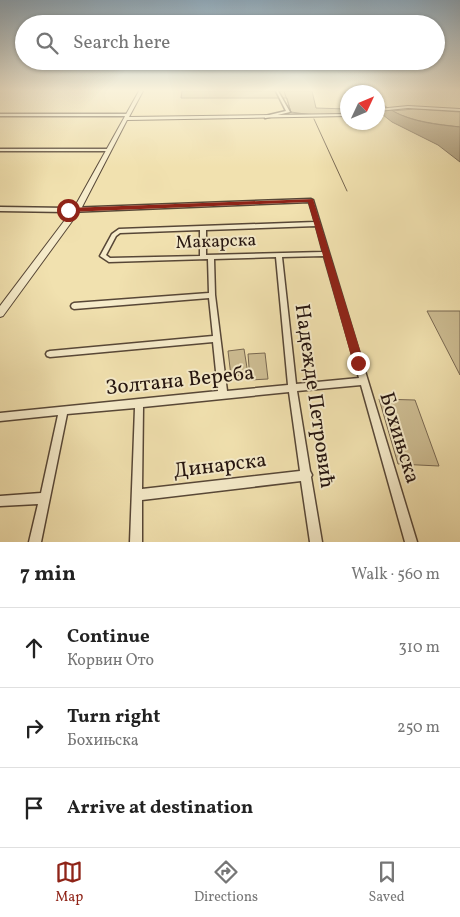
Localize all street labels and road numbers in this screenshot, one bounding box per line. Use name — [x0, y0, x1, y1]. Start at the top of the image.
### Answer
street label: Макарска — [175, 228, 257, 256]
street label: Надежде Петровић — [287, 302, 341, 490]
street label: Золтана Вереба — [104, 359, 256, 403]
street label: Бохињска — [371, 389, 427, 487]
street label: Динарска — [172, 446, 268, 486]

